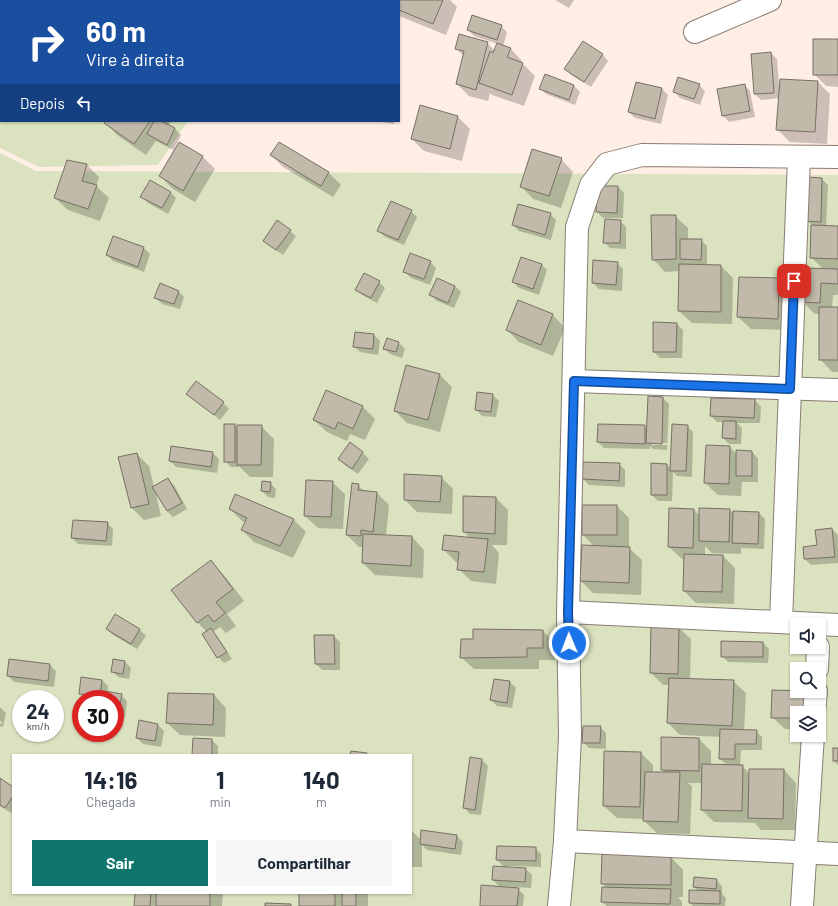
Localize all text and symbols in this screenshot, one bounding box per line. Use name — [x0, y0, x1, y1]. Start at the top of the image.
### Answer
text: 60 m — [86, 14, 146, 48]
icon: right — [20, 16, 72, 68]
text: Vire à direita — [86, 48, 184, 70]
icon: left — [73, 92, 95, 114]
text: Depois — [20, 94, 65, 112]
pin — [777, 264, 811, 298]
icon: arrive — [783, 270, 805, 292]
map controls — [790, 618, 826, 742]
button: sound — [790, 618, 826, 654]
position arrow — [548, 622, 590, 664]
button: search — [790, 662, 826, 698]
speed limit sign: 30 — [72, 690, 124, 742]
text: 24 — [26, 699, 50, 723]
button: layers — [790, 706, 826, 742]
text: km/h — [27, 720, 49, 732]
text: 14:16 — [84, 765, 137, 794]
text: 1 — [216, 765, 224, 794]
text: 140 — [303, 765, 340, 794]
text: Chegada — [86, 794, 135, 810]
text: min — [210, 794, 231, 810]
text: m — [316, 794, 327, 810]
button: Sair — [32, 840, 208, 886]
button: Compartilhar — [216, 840, 392, 886]

